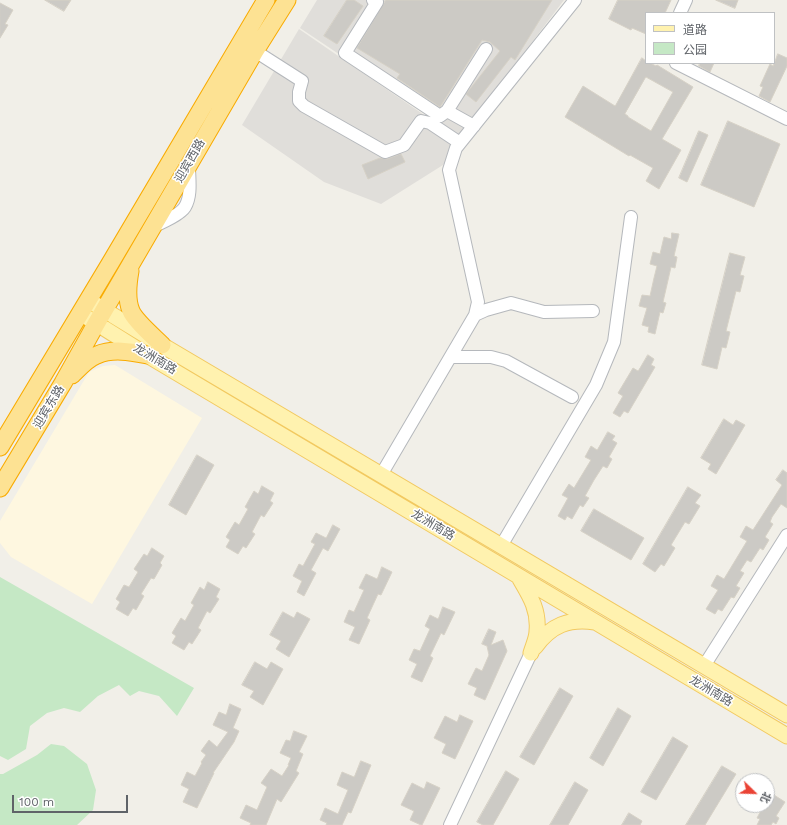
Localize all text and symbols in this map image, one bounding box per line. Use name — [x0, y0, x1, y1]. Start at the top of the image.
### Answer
legend — [645, 12, 775, 64]
text: 道路 — [683, 23, 707, 37]
text: 公园 — [683, 43, 707, 57]
street label: 迎宾西路 — [172, 137, 208, 185]
street label: 龙洲南路 — [131, 340, 179, 378]
street label: 迎宾东路 — [30, 383, 68, 431]
street label: 龙洲南路 — [409, 506, 457, 544]
street label: 龙洲南路 — [687, 672, 735, 710]
north arrow — [735, 773, 775, 813]
scale bar — [14, 787, 130, 813]
text: 北 — [757, 790, 774, 805]
text: 100 m — [19, 795, 54, 809]

